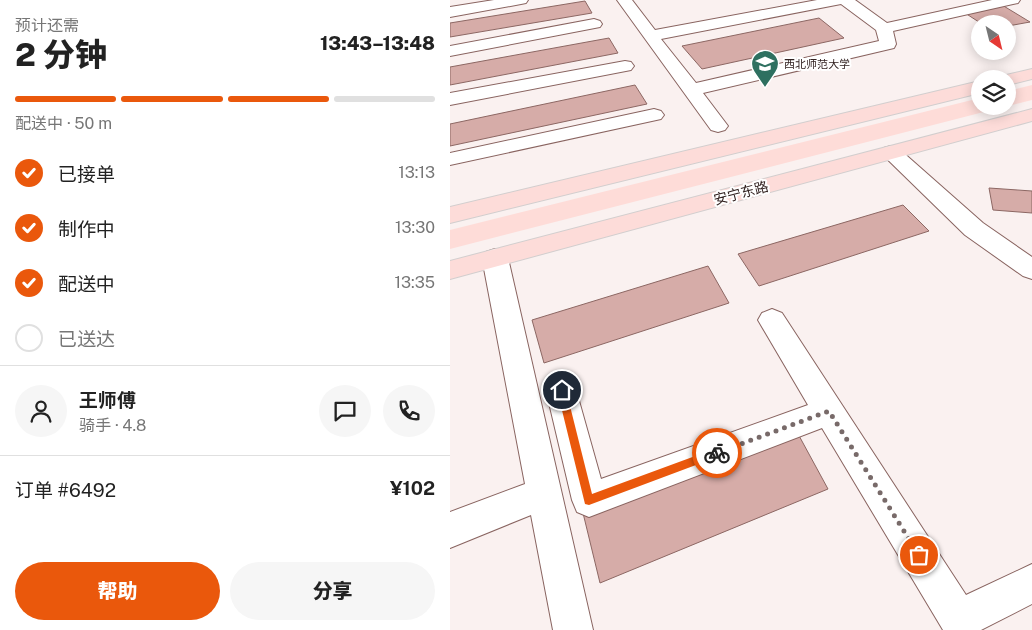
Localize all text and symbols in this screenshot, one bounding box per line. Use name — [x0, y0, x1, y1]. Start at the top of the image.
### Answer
north arrow — [971, 15, 1016, 60]
map controls — [971, 15, 1016, 115]
text: 预计还需 — [15, 16, 79, 35]
text: 13:43–13:48 — [320, 32, 435, 54]
text: 2 分钟 — [15, 36, 107, 73]
school or university icon: 西北师范大学 — [750, 49, 780, 88]
place label: 西北师范大学 — [784, 58, 850, 70]
button: layers — [971, 70, 1016, 115]
text: 配送中 · 50 m — [15, 114, 112, 133]
icon: check — [15, 159, 43, 187]
text: 已接单 — [58, 163, 115, 185]
text: 13:13 — [398, 163, 435, 182]
street label: 安宁东路 — [712, 178, 770, 208]
icon: check — [15, 214, 43, 242]
text: 制作中 — [58, 218, 115, 240]
text: 13:30 — [395, 218, 435, 237]
icon: check — [15, 269, 43, 297]
text: 配送中 — [58, 273, 115, 295]
text: 13:35 — [394, 273, 435, 292]
text: 已送达 — [58, 328, 115, 350]
pin — [541, 369, 583, 411]
icon: home — [548, 376, 576, 404]
button: person — [15, 385, 67, 437]
button: chat — [319, 385, 371, 437]
button: phone — [383, 385, 435, 437]
text: 王师傅 — [79, 389, 136, 411]
text: 骑手 · 4.8 — [79, 416, 146, 435]
courier — [692, 428, 742, 478]
icon: bike — [703, 439, 731, 467]
text: ¥102 — [390, 477, 435, 499]
text: 订单 #6492 — [15, 479, 116, 501]
pin — [898, 534, 940, 576]
icon: bag — [905, 541, 933, 569]
button: 帮助 — [15, 562, 220, 620]
button: 分享 — [230, 562, 435, 620]

